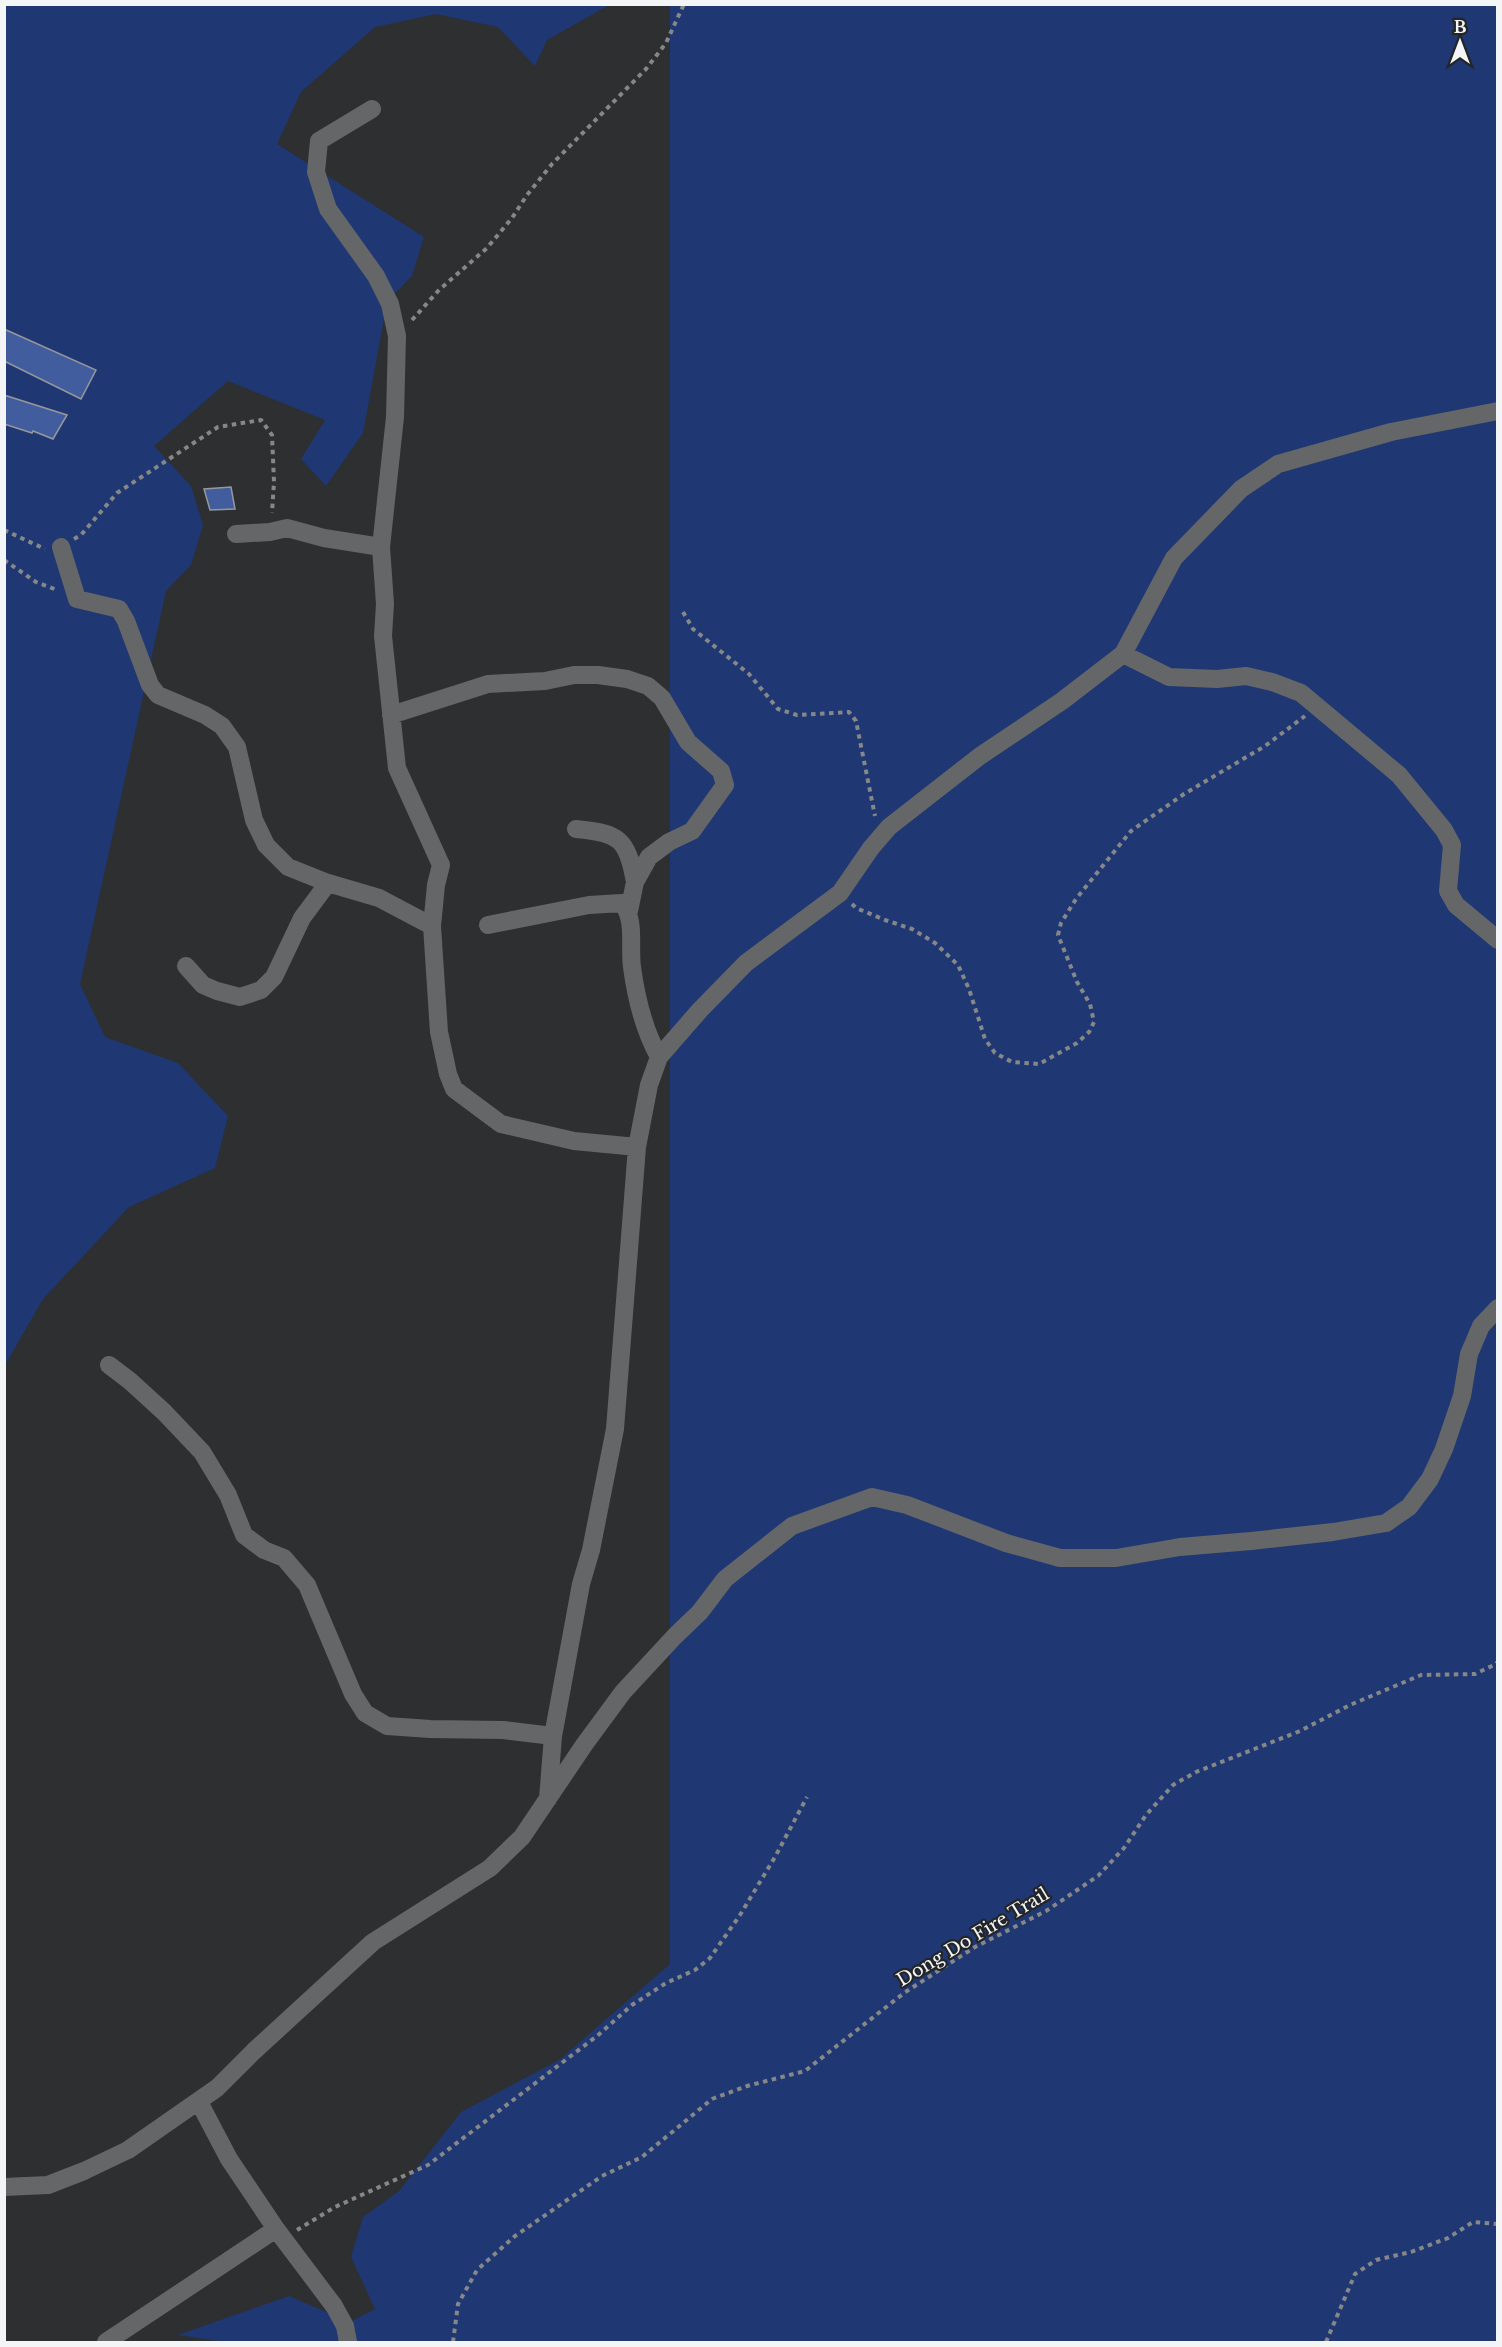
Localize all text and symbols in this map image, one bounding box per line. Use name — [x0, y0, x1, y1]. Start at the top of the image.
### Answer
north arrow — [1430, 12, 1490, 72]
text: B — [1454, 17, 1467, 37]
street label: Dong Do Fire Trail — [893, 1883, 1053, 1991]

